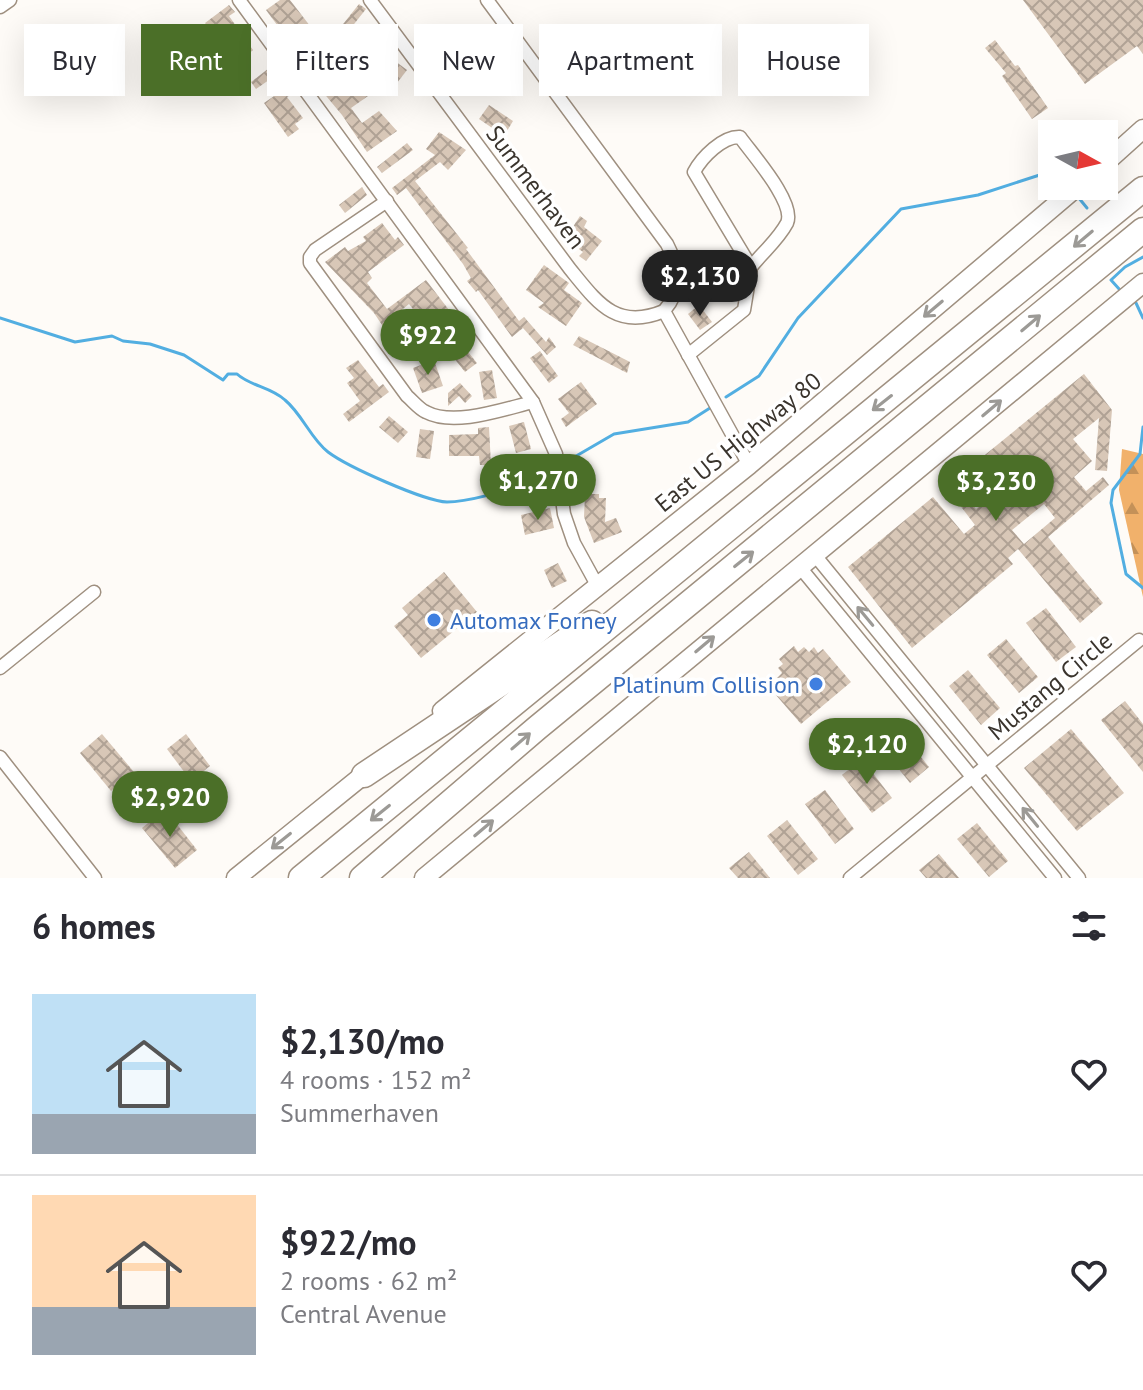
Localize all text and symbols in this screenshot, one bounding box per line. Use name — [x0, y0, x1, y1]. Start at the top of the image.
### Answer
chip: Buy — [24, 24, 125, 96]
chip: Rent — [141, 24, 251, 96]
chip: Filters — [267, 24, 398, 96]
chip: New — [414, 24, 523, 96]
chip: Apartment — [539, 24, 722, 96]
chip: House — [738, 24, 869, 96]
street label: Summerhaven — [479, 119, 593, 255]
north arrow — [1038, 120, 1118, 200]
map controls — [1038, 120, 1118, 200]
one-way arrow — [1073, 230, 1094, 248]
pin: $2,130 — [635, 250, 765, 318]
text: $2,130 — [660, 259, 740, 292]
one-way arrow — [923, 300, 944, 318]
pin: $922 — [381, 309, 475, 377]
one-way arrow — [1020, 314, 1041, 332]
text: $922 — [399, 318, 457, 351]
street label: East US Highway 80 — [648, 365, 828, 519]
one-way arrow — [871, 395, 893, 412]
one-way arrow — [982, 399, 1002, 417]
pin: $1,270 — [473, 454, 603, 522]
pin: $3,230 — [931, 455, 1061, 523]
text: $1,270 — [498, 463, 578, 496]
text: $3,230 — [956, 464, 1036, 497]
one-way arrow — [733, 551, 754, 568]
place label: Automax Forney — [450, 605, 617, 636]
one-way arrow — [856, 607, 874, 627]
marker: Automax Forney — [425, 611, 443, 629]
street label: Mustang Circle — [982, 625, 1118, 747]
one-way arrow — [694, 635, 715, 653]
place label: Platinum Collision — [612, 669, 800, 700]
marker: Platinum Collision — [807, 675, 825, 693]
pin: $2,120 — [802, 718, 932, 786]
text: $2,120 — [827, 727, 907, 760]
one-way arrow — [510, 733, 530, 751]
pin: $2,920 — [105, 771, 235, 839]
text: $2,920 — [130, 780, 210, 813]
one-way arrow — [370, 805, 391, 822]
one-way arrow — [1021, 807, 1039, 828]
one-way arrow — [473, 819, 494, 837]
one-way arrow — [271, 833, 292, 850]
text: 6 homes — [32, 904, 156, 948]
icon: filters — [1067, 904, 1111, 948]
text: $2,130/mo — [280, 1019, 444, 1063]
icon: home — [96, 1026, 192, 1122]
icon: heart — [1067, 1052, 1111, 1096]
text: 4 rooms · 152 m² — [280, 1063, 472, 1096]
text: Summerhaven — [280, 1096, 439, 1129]
text: $922/mo — [280, 1220, 417, 1264]
icon: home — [96, 1227, 192, 1323]
icon: heart — [1067, 1253, 1111, 1297]
text: 2 rooms · 62 m² — [280, 1264, 457, 1297]
text: Central Avenue — [280, 1297, 447, 1330]

